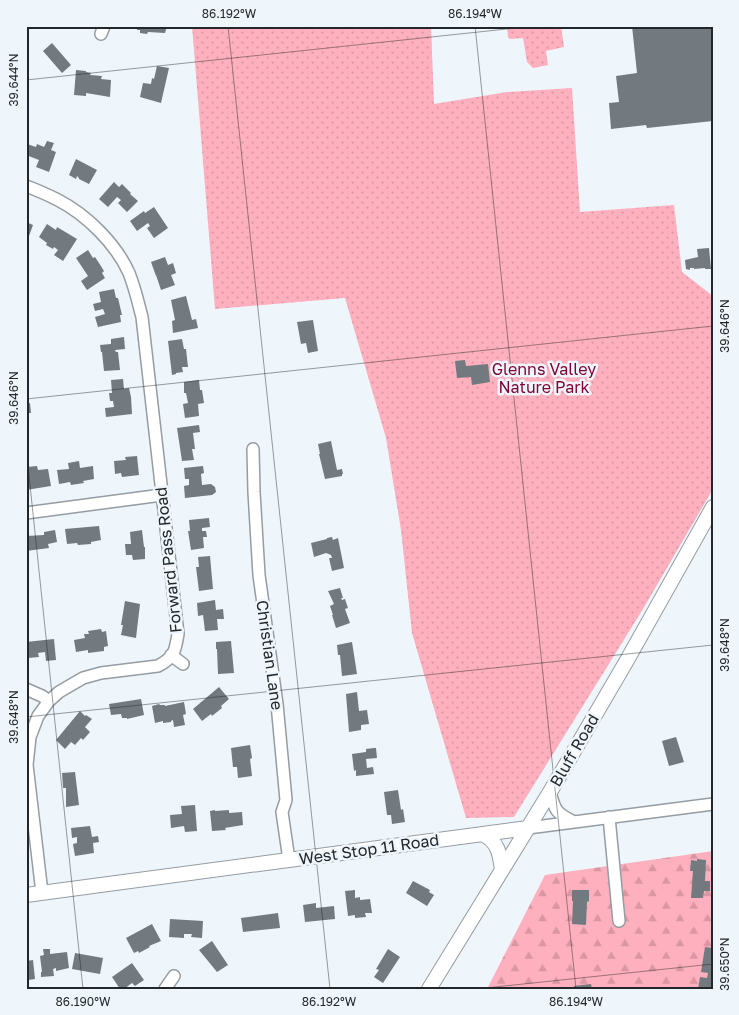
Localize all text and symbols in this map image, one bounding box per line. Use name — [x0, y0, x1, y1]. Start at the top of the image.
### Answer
text: 86.192°W — [202, 6, 257, 21]
text: 86.194°W — [448, 6, 503, 21]
text: 39.644°N — [6, 54, 21, 106]
text: 39.646°N — [717, 299, 732, 353]
park label: Glenns Valley Nature Park — [492, 359, 596, 397]
text: 39.646°N — [6, 371, 21, 425]
street label: Forward Pass Road — [150, 486, 186, 634]
street label: Christian Lane — [252, 599, 288, 711]
text: 39.648°N — [717, 618, 732, 672]
text: 39.648°N — [6, 690, 21, 744]
street label: Bluff Road — [545, 710, 603, 790]
street label: West Stop 11 Road — [298, 829, 440, 869]
text: 39.650°N — [717, 937, 732, 991]
text: 86.190°W — [56, 994, 111, 1009]
text: 86.192°W — [302, 994, 357, 1009]
text: 86.194°W — [549, 994, 604, 1009]

